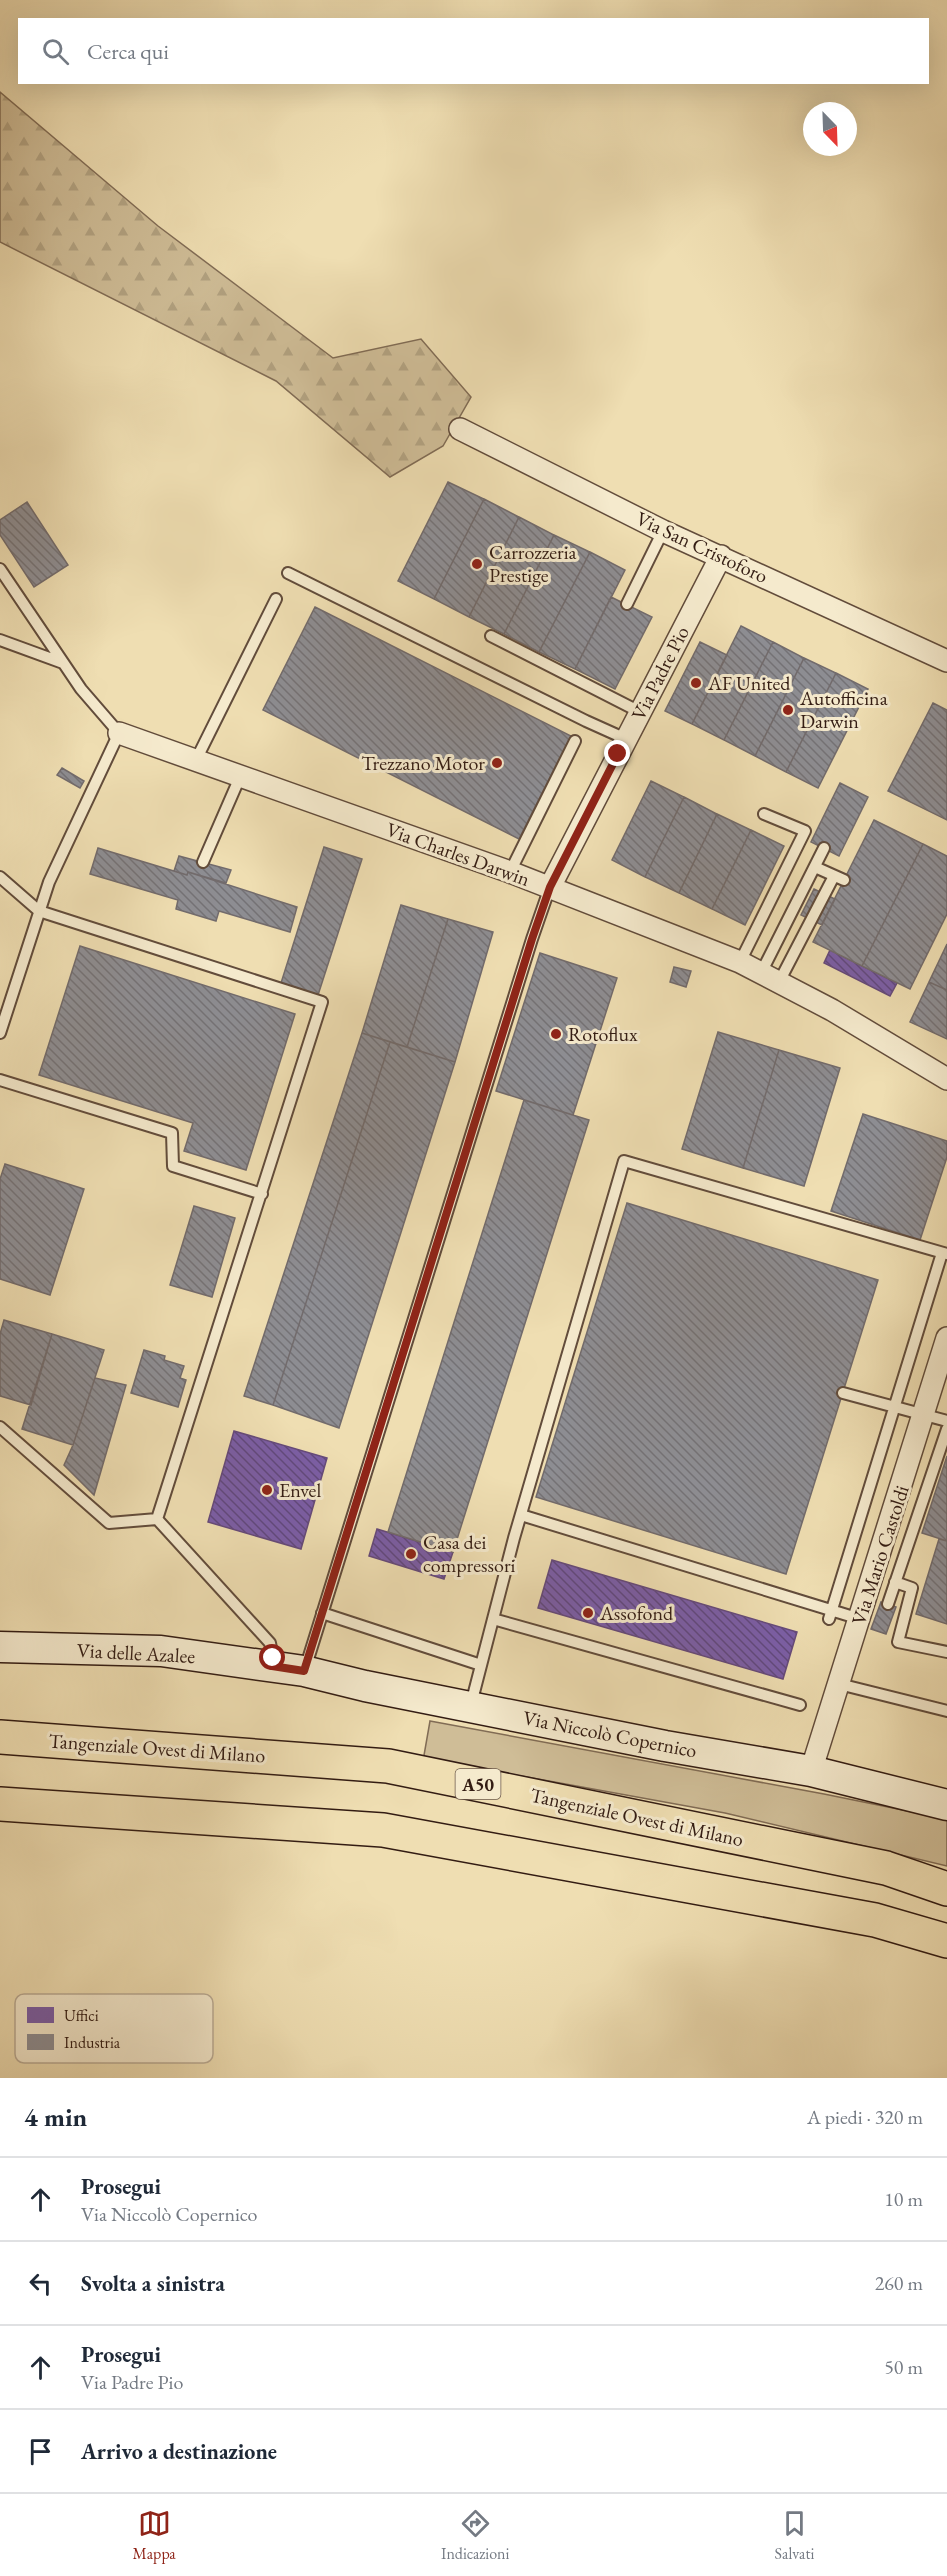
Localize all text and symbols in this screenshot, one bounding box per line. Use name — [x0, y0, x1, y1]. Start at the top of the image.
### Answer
search box — [18, 18, 929, 84]
icon: search — [39, 35, 72, 68]
text: Cerca qui — [87, 37, 169, 66]
north arrow — [803, 102, 857, 156]
street label: Via San Cristoforo — [632, 505, 772, 589]
place label: Carrozzeria Prestige — [489, 539, 577, 588]
marker: Carrozzeria Prestige — [470, 557, 484, 571]
street label: Via Padre Pio — [625, 621, 695, 725]
place label: AF United — [707, 670, 791, 696]
marker: AF United — [689, 676, 703, 690]
place label: Autofficina Darwin — [799, 685, 888, 734]
marker: Autofficina Darwin — [781, 703, 795, 717]
route end — [604, 740, 630, 766]
place label: Trezzano Motor — [361, 750, 485, 776]
marker: Trezzano Motor — [490, 756, 504, 770]
street label: Via Charles Darwin — [383, 816, 534, 892]
place label: Rotoflux — [568, 1021, 638, 1047]
marker: Rotoflux — [549, 1027, 563, 1041]
place label: Envel — [279, 1477, 321, 1503]
street label: Via Mario Castoldi — [845, 1482, 915, 1628]
marker: Envel — [260, 1483, 274, 1497]
place label: Casa dei compressori — [423, 1529, 516, 1578]
marker: Casa dei compressori — [404, 1547, 418, 1561]
place label: Assofond — [599, 1600, 674, 1626]
marker: Assofond — [581, 1606, 595, 1620]
street label: Via delle Azalee — [76, 1637, 196, 1669]
route start — [259, 1644, 285, 1670]
street label: Via Niccolò Copernico — [521, 1704, 699, 1764]
street label: Tangenziale Ovest di Milano — [48, 1727, 266, 1769]
road number: A50 — [456, 1769, 500, 1799]
street label: Tangenziale Ovest di Milano — [528, 1782, 746, 1852]
legend — [15, 1994, 213, 2063]
text: Uffici — [64, 2005, 99, 2026]
text: Industria — [64, 2032, 121, 2053]
text: 4 min — [24, 2100, 87, 2134]
text: A piedi · 320 m — [807, 2104, 923, 2130]
text: Prosegui — [81, 2172, 161, 2201]
icon: ahead — [24, 2183, 57, 2216]
text: 10 m — [884, 2186, 923, 2212]
text: Via Niccolò Copernico — [81, 2201, 258, 2227]
icon: left — [24, 2267, 57, 2300]
text: Svolta a sinistra — [81, 2269, 225, 2298]
text: 260 m — [875, 2270, 923, 2296]
text: Prosegui — [81, 2340, 161, 2369]
icon: ahead — [24, 2351, 57, 2384]
text: 50 m — [884, 2354, 923, 2380]
text: Via Padre Pio — [81, 2369, 183, 2395]
icon: arrive — [24, 2435, 57, 2468]
text: Arrivo a destinazione — [81, 2437, 277, 2466]
tab: Mappa — [133, 2507, 176, 2564]
tab: Indicazioni — [441, 2507, 509, 2564]
tab: Salvati — [775, 2507, 814, 2564]

